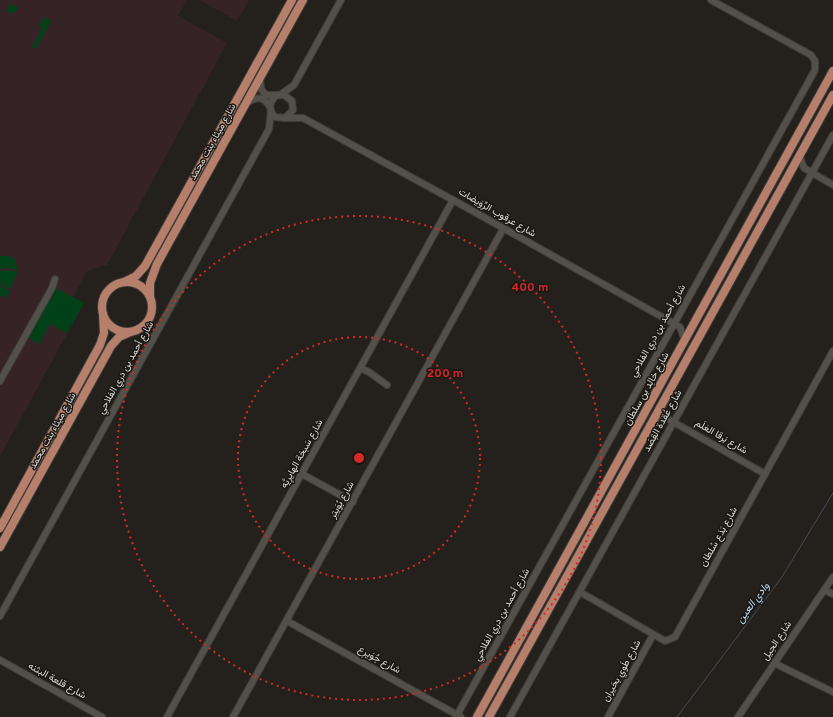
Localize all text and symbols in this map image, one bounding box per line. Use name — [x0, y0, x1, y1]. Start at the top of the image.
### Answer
street label: شارع ميثاء بنت محمد — [187, 101, 239, 183]
street label: شارع عرقوب الرِّوَيضات — [456, 186, 538, 241]
text: 400 m — [511, 280, 549, 296]
street label: شارع أحمد بن دري الفلاحي — [627, 282, 690, 380]
street label: شارع أحمد بن دري الفلاحي — [95, 319, 158, 417]
street label: شارع خالِد بن سلطان — [621, 350, 673, 428]
text: 200 m — [427, 366, 463, 382]
street label: شارع عُقدة القِصَد — [641, 388, 685, 454]
street label: شارع ميثاء بنت محمد — [27, 390, 79, 472]
street label: شارع سَبخة الهايرِيَّه — [278, 417, 327, 491]
street label: شارع بَرقا العَلَم — [692, 417, 750, 457]
centre of rings — [352, 451, 366, 465]
street label: شارع بُوَيتِر — [326, 479, 358, 522]
street label: شارع بَدَع سُلطان — [697, 505, 741, 569]
street label: شارع أحمد بن دري الفلاحي — [471, 566, 534, 664]
water label: وادي العين — [733, 580, 774, 627]
street label: شارع الحِيل — [759, 619, 795, 663]
street label: شارع طَوي بحَيران — [600, 638, 645, 705]
street label: شارع جُوَيرِع — [355, 643, 403, 678]
street label: شارع قلعة البثنه — [26, 660, 88, 702]

